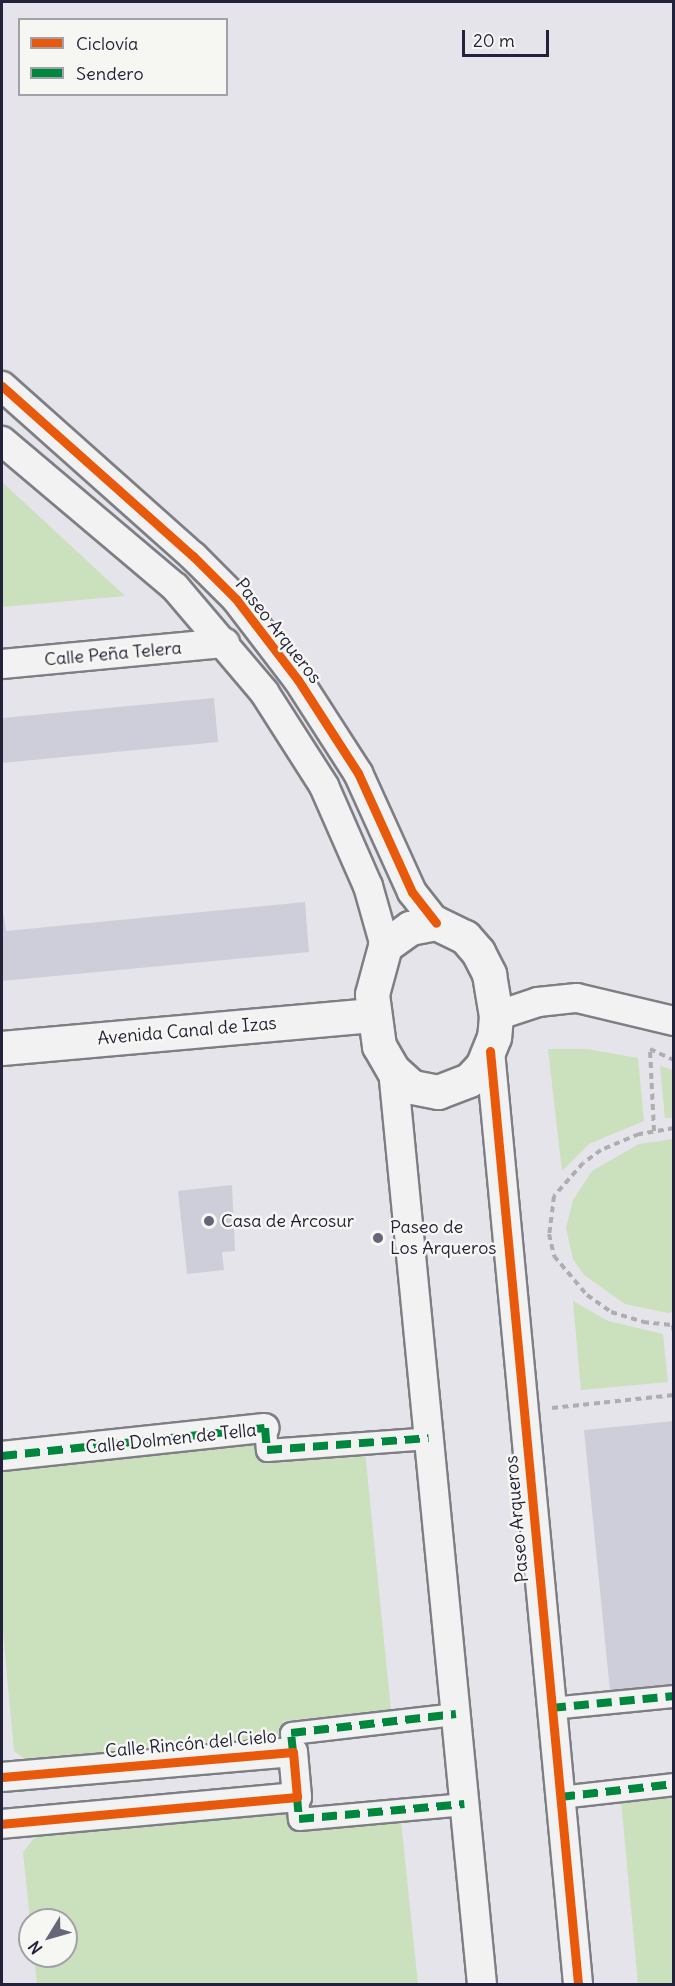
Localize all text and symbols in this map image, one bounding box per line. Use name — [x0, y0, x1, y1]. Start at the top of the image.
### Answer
legend — [18, 18, 228, 96]
scale bar — [465, 18, 552, 56]
text: 20 m — [473, 29, 515, 52]
text: Ciclovía — [76, 32, 138, 55]
text: Sendero — [76, 62, 144, 85]
street label: Paseo Arqueros — [230, 574, 326, 688]
street label: Calle Peña Telera — [43, 637, 183, 671]
street label: Avenida Canal de Izas — [97, 1012, 277, 1050]
place label: Casa de Arcosur — [221, 1210, 354, 1232]
marker: Casa de Arcosur — [202, 1214, 216, 1228]
place label: Paseo de Los Arqueros — [390, 1217, 496, 1260]
marker: Paseo de Los Arqueros — [371, 1231, 385, 1245]
street label: Calle Dolmen de Tella — [84, 1419, 258, 1459]
street label: Paseo Arqueros — [501, 1455, 533, 1583]
street label: Calle Rincón del Cielo — [104, 1726, 278, 1762]
north arrow — [18, 1908, 78, 1968]
text: N — [24, 1937, 47, 1958]

